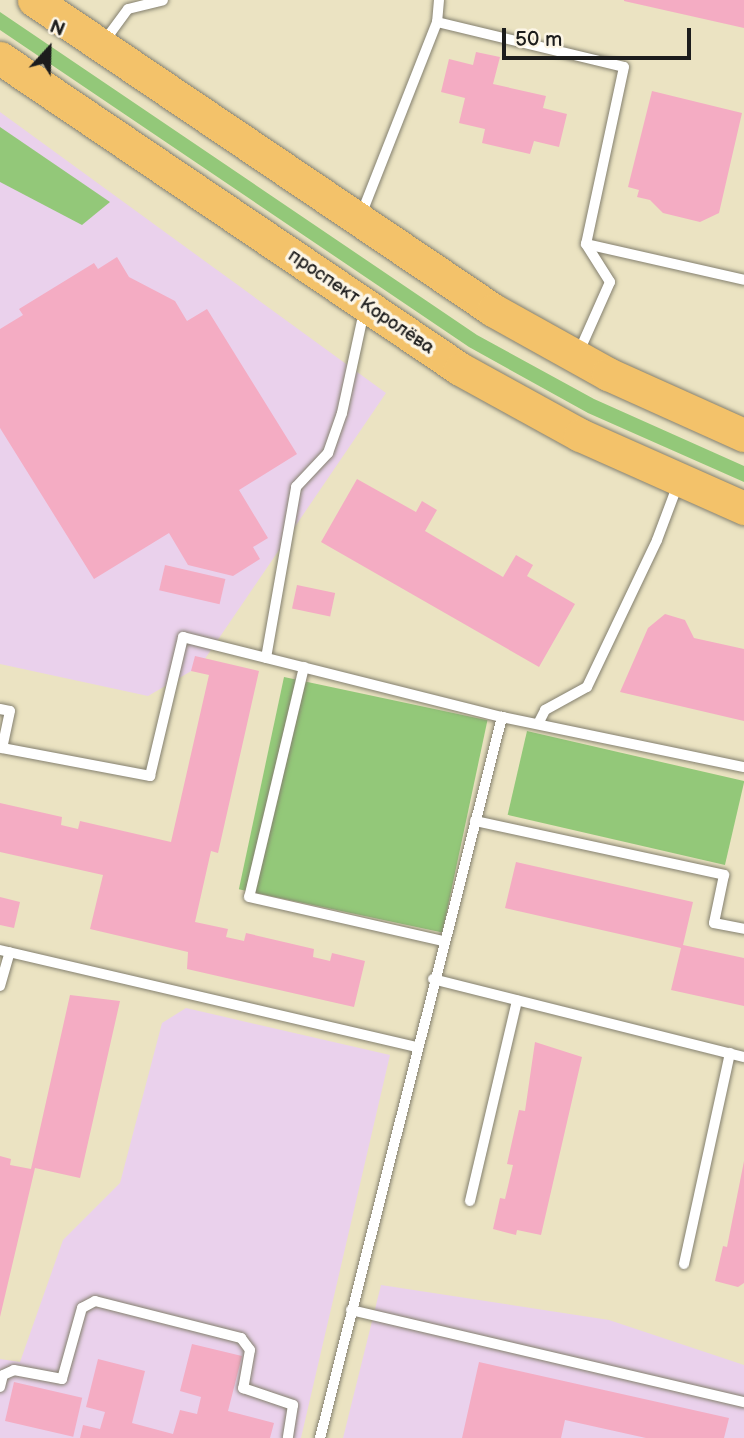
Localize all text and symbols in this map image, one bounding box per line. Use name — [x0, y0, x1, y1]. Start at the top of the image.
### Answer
north arrow — [14, 14, 84, 84]
scale bar — [506, 14, 695, 58]
text: N — [46, 16, 68, 42]
text: 50 m — [515, 27, 562, 52]
street label: проспект Королёва — [283, 245, 439, 359]

